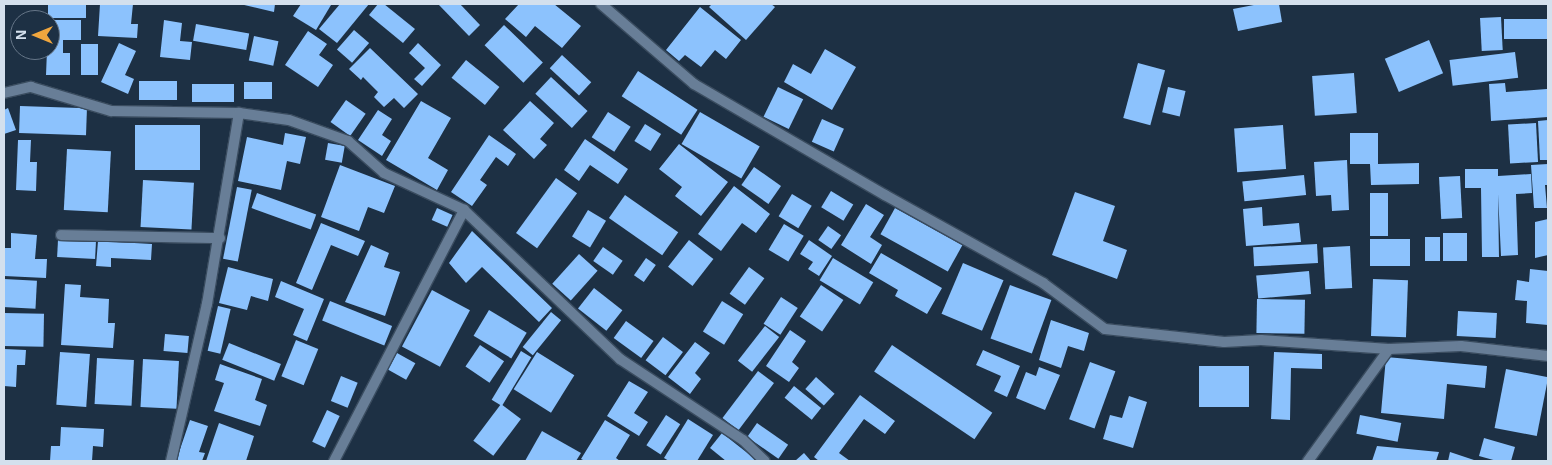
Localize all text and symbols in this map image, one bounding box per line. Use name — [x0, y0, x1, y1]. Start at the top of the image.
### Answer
north arrow — [10, 10, 60, 60]
text: N — [13, 30, 29, 40]

